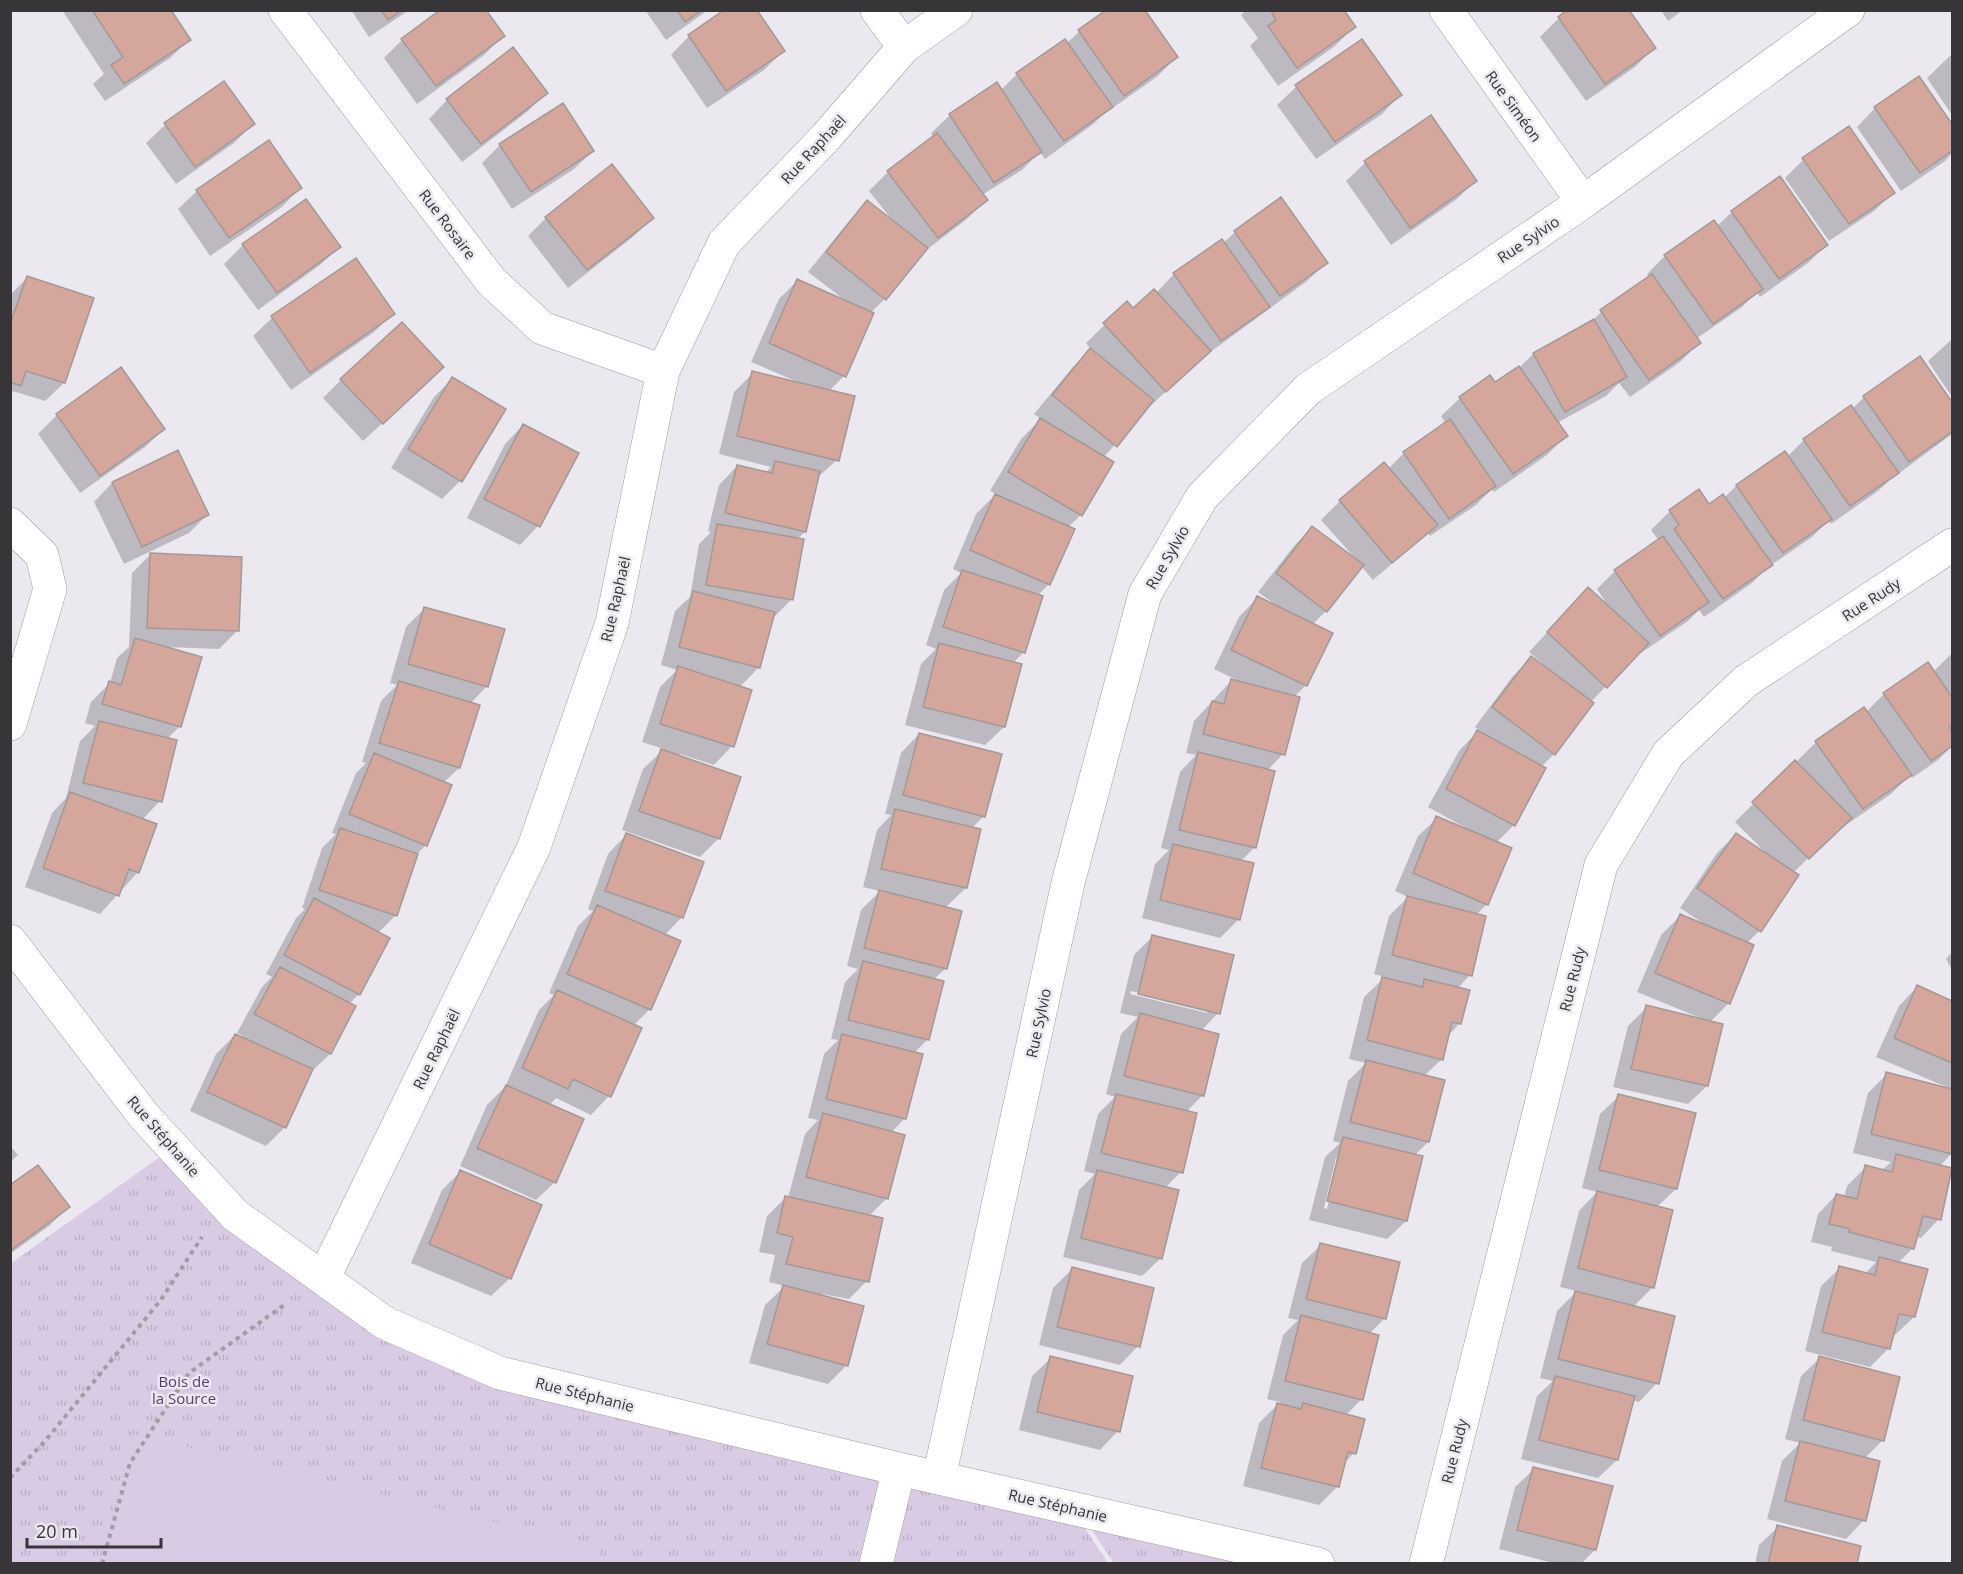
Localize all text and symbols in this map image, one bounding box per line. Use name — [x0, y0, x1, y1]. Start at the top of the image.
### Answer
street label: Rue Siméon — [1481, 66, 1547, 146]
street label: Rue Raphaël — [776, 110, 850, 188]
street label: Rue Rosaire — [415, 185, 481, 263]
street label: Rue Sylvio — [1493, 211, 1563, 267]
street label: Rue Sylvio — [1141, 521, 1193, 593]
street label: Rue Raphaël — [595, 554, 635, 644]
street label: Rue Rudy — [1838, 572, 1904, 625]
street label: Rue Rudy — [1554, 944, 1590, 1013]
street label: Rue Sylvio — [1021, 986, 1055, 1060]
street label: Rue Raphaël — [408, 1005, 464, 1093]
street label: Rue Stéphanie — [123, 1091, 205, 1181]
park label: Bois de la Source — [152, 1371, 216, 1408]
street label: Rue Stéphanie — [534, 1372, 636, 1416]
street label: Rue Rudy — [1436, 1416, 1472, 1485]
street label: Rue Stéphanie — [1007, 1484, 1109, 1526]
scale bar — [27, 1511, 160, 1549]
text: 20 m — [36, 1519, 78, 1543]

